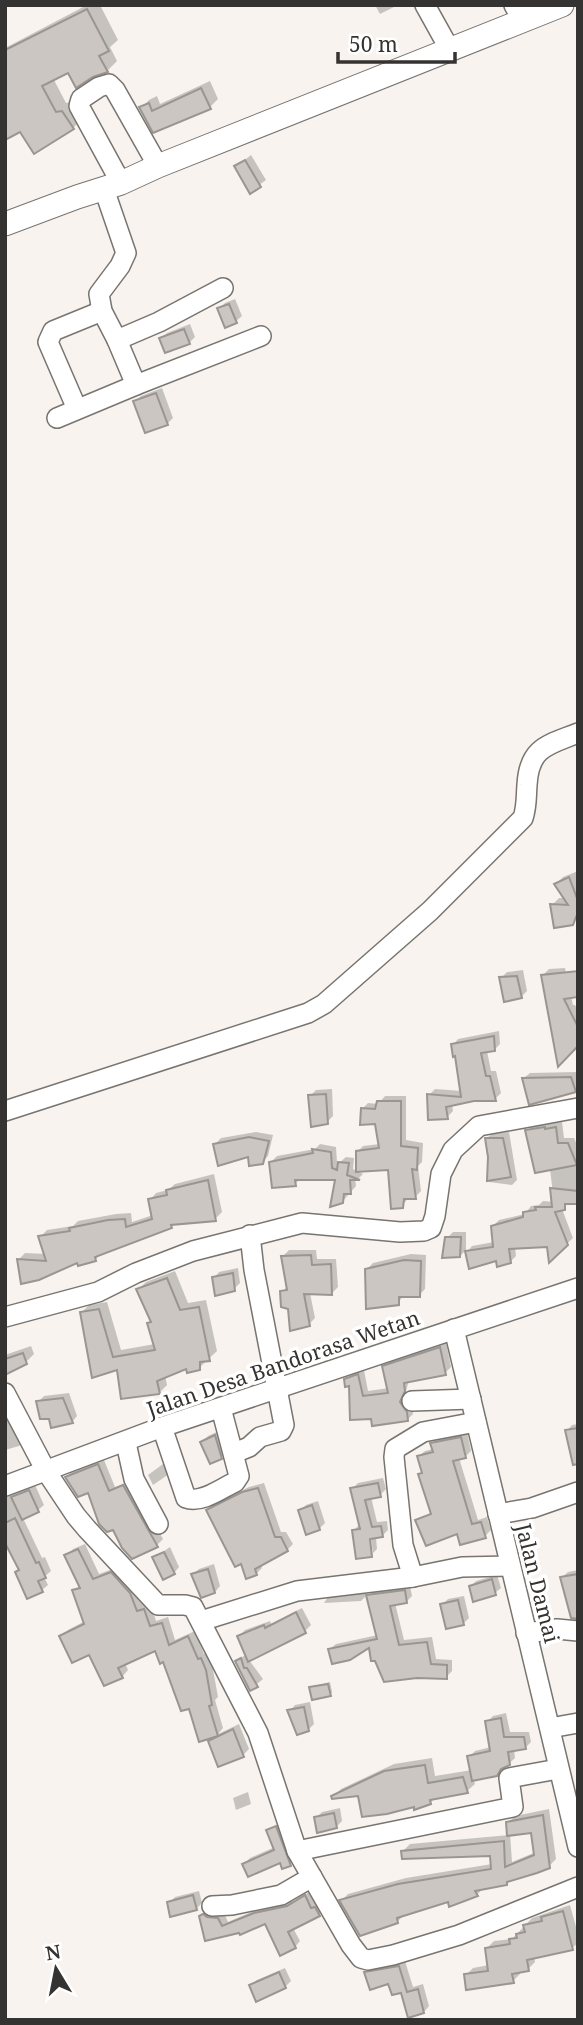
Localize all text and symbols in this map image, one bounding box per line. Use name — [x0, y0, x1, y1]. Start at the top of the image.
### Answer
scale bar — [338, 21, 455, 65]
text: 50 m — [349, 30, 398, 58]
street label: Jalan Desa Bandorasa Wetan — [142, 1303, 423, 1423]
street label: Jalan Damai — [509, 1519, 566, 1646]
north arrow — [21, 1934, 91, 2004]
text: N — [43, 1938, 63, 1966]

